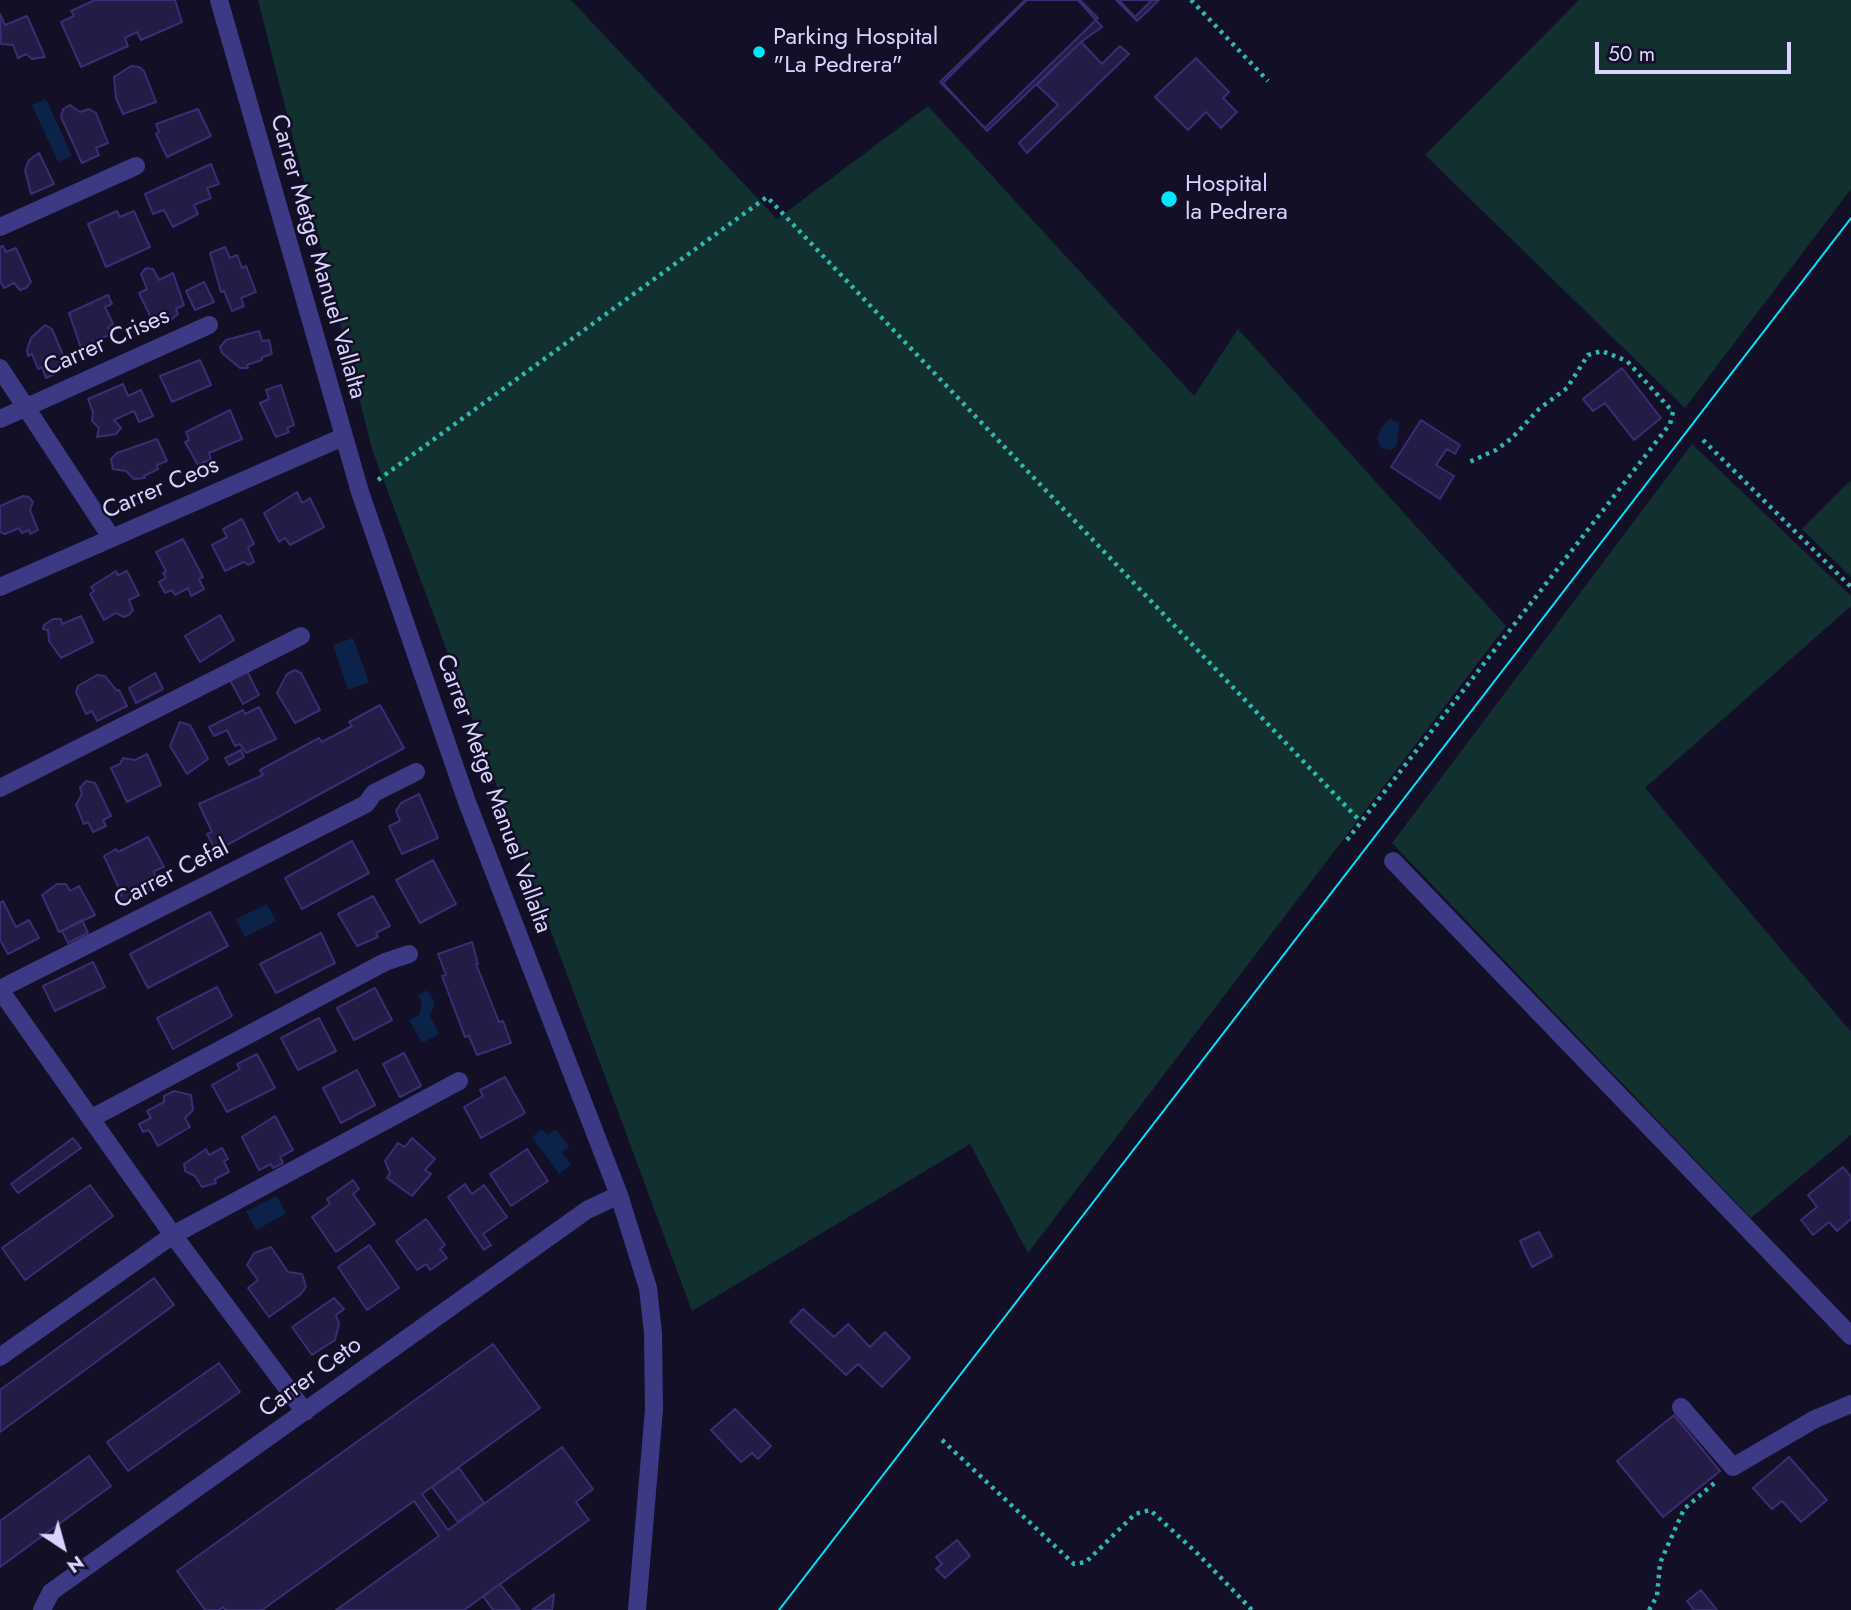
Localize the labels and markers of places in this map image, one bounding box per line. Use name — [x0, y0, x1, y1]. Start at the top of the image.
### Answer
place label: Parking Hospital "La Pedrera" — [773, 24, 938, 80]
marker: Parking Hospital "La Pedrera" — [751, 44, 767, 60]
place label: Hospital la Pedrera — [1185, 171, 1288, 227]
marker: Hospital la Pedrera — [1159, 189, 1179, 209]

